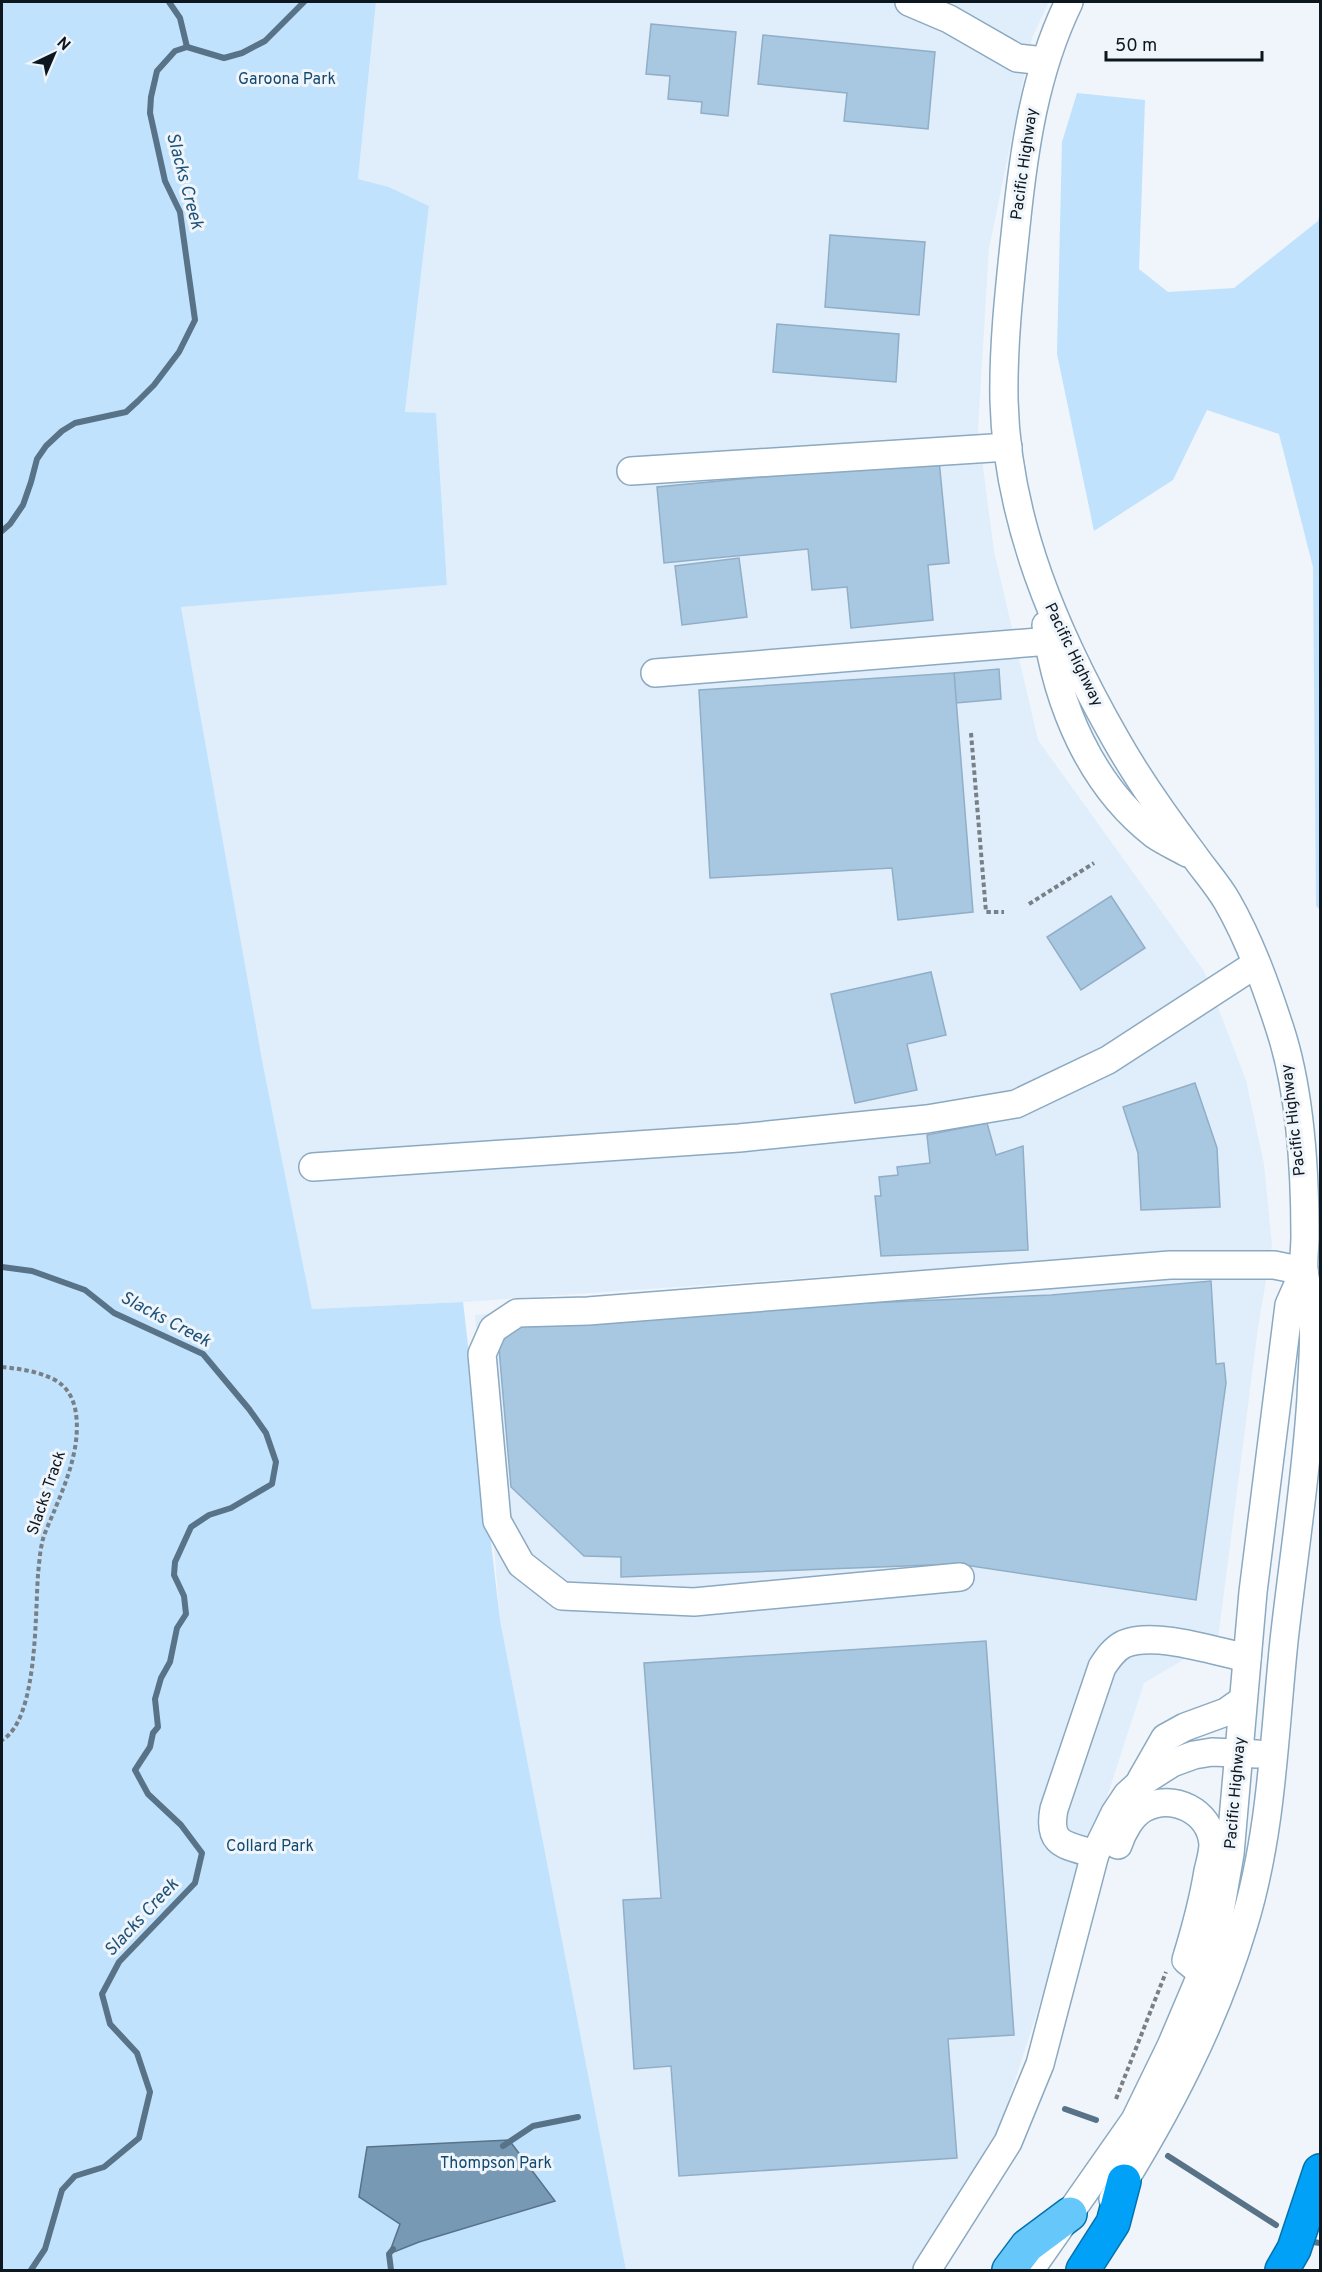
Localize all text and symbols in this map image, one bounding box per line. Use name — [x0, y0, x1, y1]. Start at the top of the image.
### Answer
north arrow — [24, 24, 84, 84]
scale bar — [1106, 24, 1262, 62]
text: N — [52, 33, 74, 56]
text: 50 m — [1115, 35, 1157, 58]
park label: Garoona Park — [238, 70, 336, 90]
street label: Pacific Highway — [1007, 107, 1043, 221]
water label: Slacks Creek — [160, 130, 208, 233]
street label: Pacific Highway — [1039, 600, 1107, 710]
street label: Pacific Highway — [1277, 1063, 1311, 1177]
water label: Slacks Creek — [116, 1287, 215, 1354]
street label: Slacks Track — [23, 1448, 71, 1538]
street label: Pacific Highway — [1221, 1736, 1251, 1850]
park label: Collard Park — [226, 1837, 314, 1857]
water label: Slacks Creek — [100, 1873, 185, 1962]
park label: Thompson Park — [440, 2154, 552, 2174]

